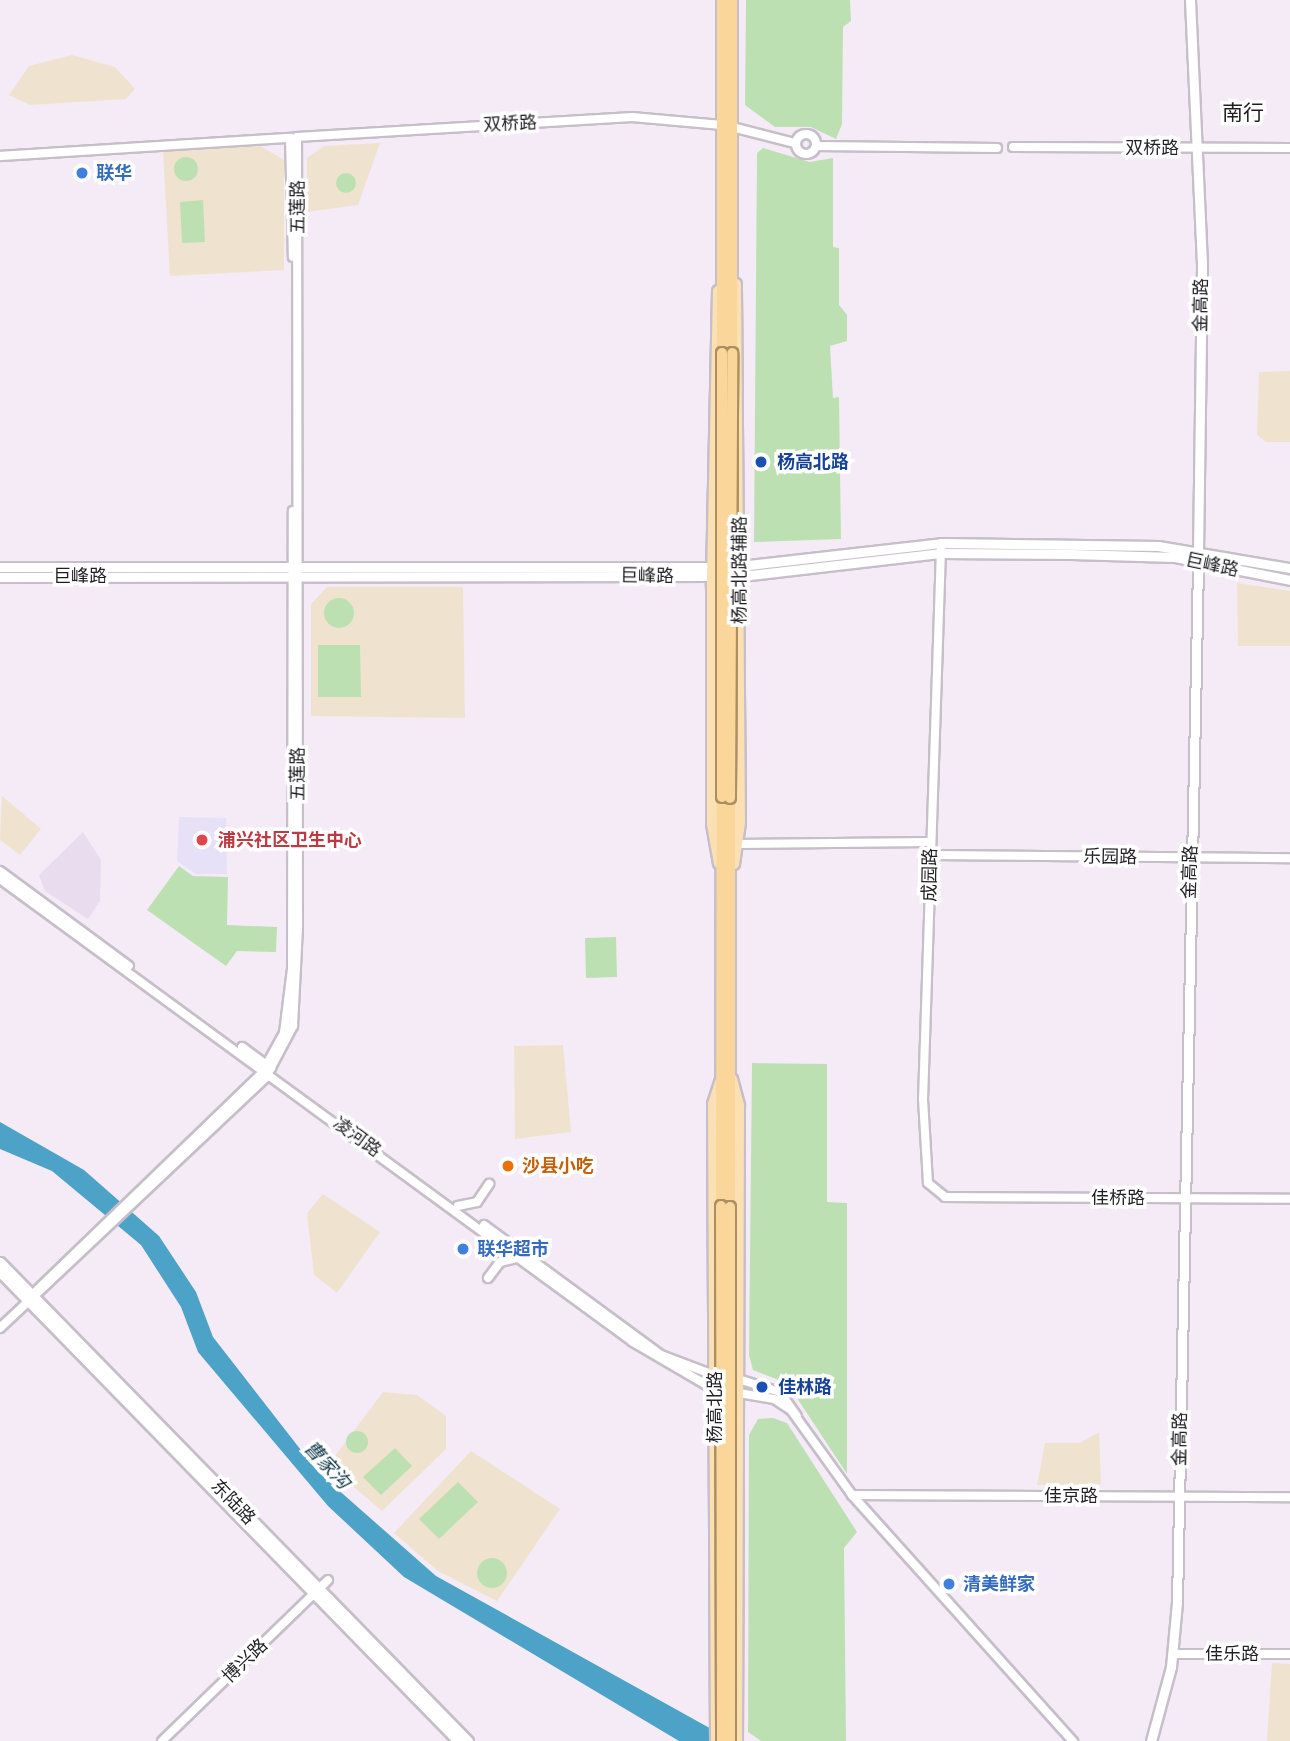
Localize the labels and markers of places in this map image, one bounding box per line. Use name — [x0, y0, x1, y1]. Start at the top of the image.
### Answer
place label: 联华 — [96, 162, 132, 184]
marker: 联华 — [74, 165, 90, 181]
place label: 杨高北路 — [777, 451, 849, 473]
marker: 杨高北路 — [751, 452, 771, 472]
place label: 浦兴社区卫生中心 — [218, 829, 362, 851]
marker: 浦兴社区卫生中心 — [192, 830, 212, 850]
place label: 沙县小吃 — [522, 1155, 594, 1177]
marker: 沙县小吃 — [500, 1158, 516, 1174]
place label: 联华超市 — [477, 1238, 549, 1260]
marker: 联华超市 — [455, 1241, 471, 1257]
place label: 佳林路 — [778, 1376, 832, 1398]
marker: 佳林路 — [752, 1377, 772, 1397]
place label: 清美鲜家 — [963, 1573, 1035, 1595]
marker: 清美鲜家 — [941, 1576, 957, 1592]

